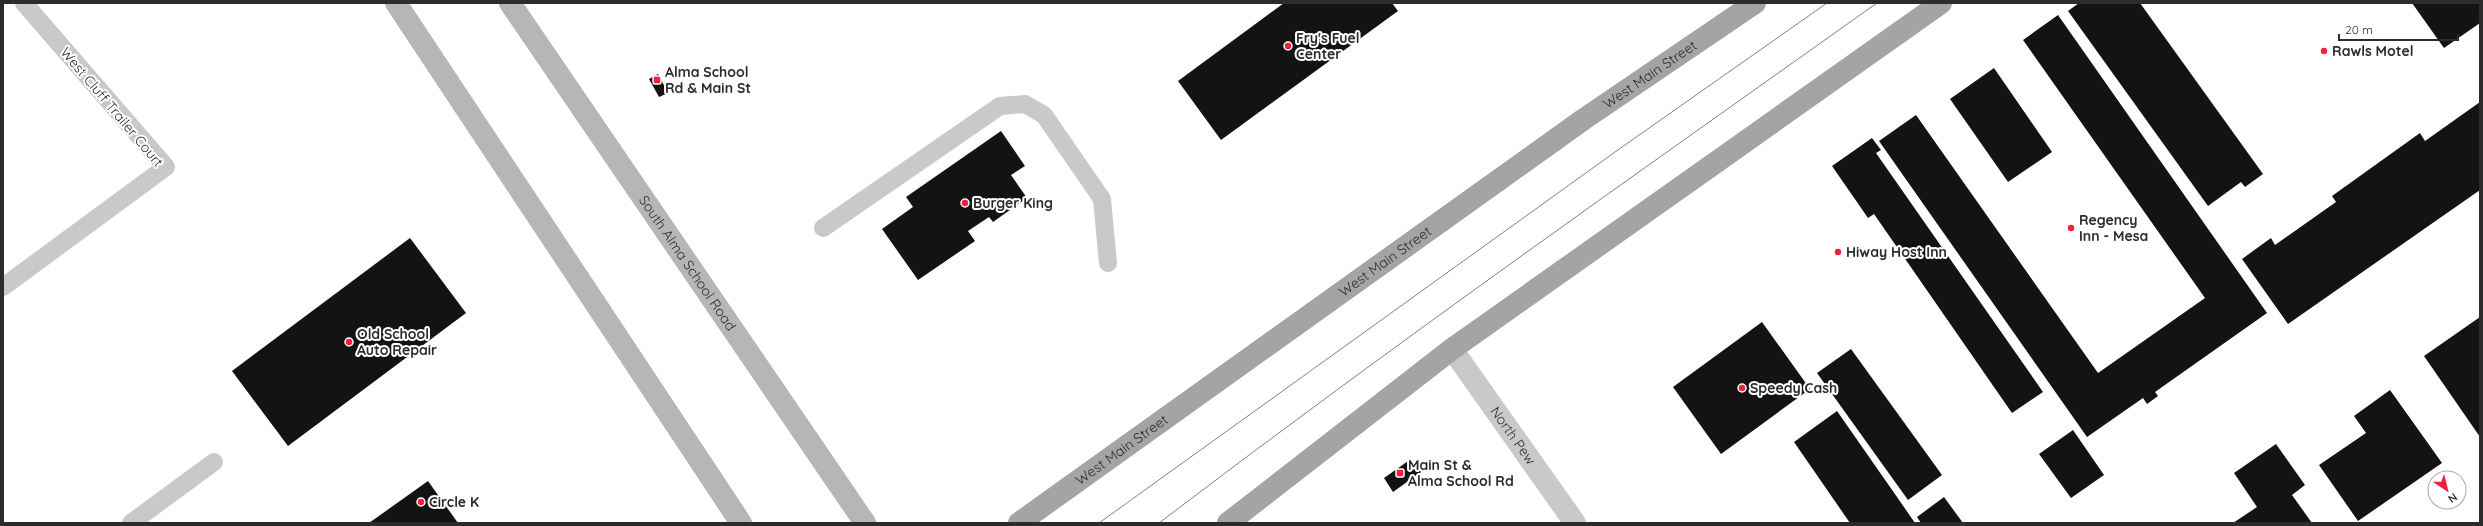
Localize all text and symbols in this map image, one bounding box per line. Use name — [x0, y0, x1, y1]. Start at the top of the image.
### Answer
scale bar — [2339, 16, 2458, 42]
text: 20 m — [2345, 22, 2373, 37]
place label: Fry's Fuel Center — [1296, 29, 1360, 63]
street label: West Main Street — [1599, 36, 1700, 113]
marker: Fry's Fuel Center — [1283, 41, 1293, 51]
place label: Rawls Motel — [2332, 42, 2413, 60]
street label: West Cluff Trailer Court — [57, 43, 167, 171]
marker: Rawls Motel — [2319, 46, 2329, 56]
place label: Alma School Rd & Main St — [665, 63, 751, 97]
marker: Alma School Rd & Main St — [652, 75, 662, 85]
street label: South Alma School Road — [635, 192, 740, 334]
place label: Burger King — [973, 194, 1053, 212]
marker: Burger King — [960, 198, 970, 208]
place label: Regency Inn - Mesa — [2079, 211, 2148, 245]
street label: West Main Street — [1335, 222, 1435, 300]
marker: Regency Inn - Mesa — [2066, 223, 2076, 233]
place label: Hiway Host Inn — [1846, 243, 1947, 261]
marker: Hiway Host Inn — [1833, 247, 1843, 257]
place label: Old School Auto Repair — [357, 325, 437, 359]
marker: Old School Auto Repair — [344, 337, 354, 347]
place label: Speedy Cash — [1750, 379, 1837, 397]
marker: Speedy Cash — [1737, 383, 1747, 393]
street label: North Pew — [1486, 403, 1540, 469]
street label: West Main Street — [1072, 410, 1172, 489]
place label: Main St & Alma School Rd — [1408, 456, 1514, 490]
marker: Main St & Alma School Rd — [1395, 468, 1405, 478]
north arrow — [2427, 470, 2467, 510]
text: N — [2445, 490, 2460, 506]
place label: Circle K — [429, 493, 479, 511]
marker: Circle K — [416, 497, 426, 507]

